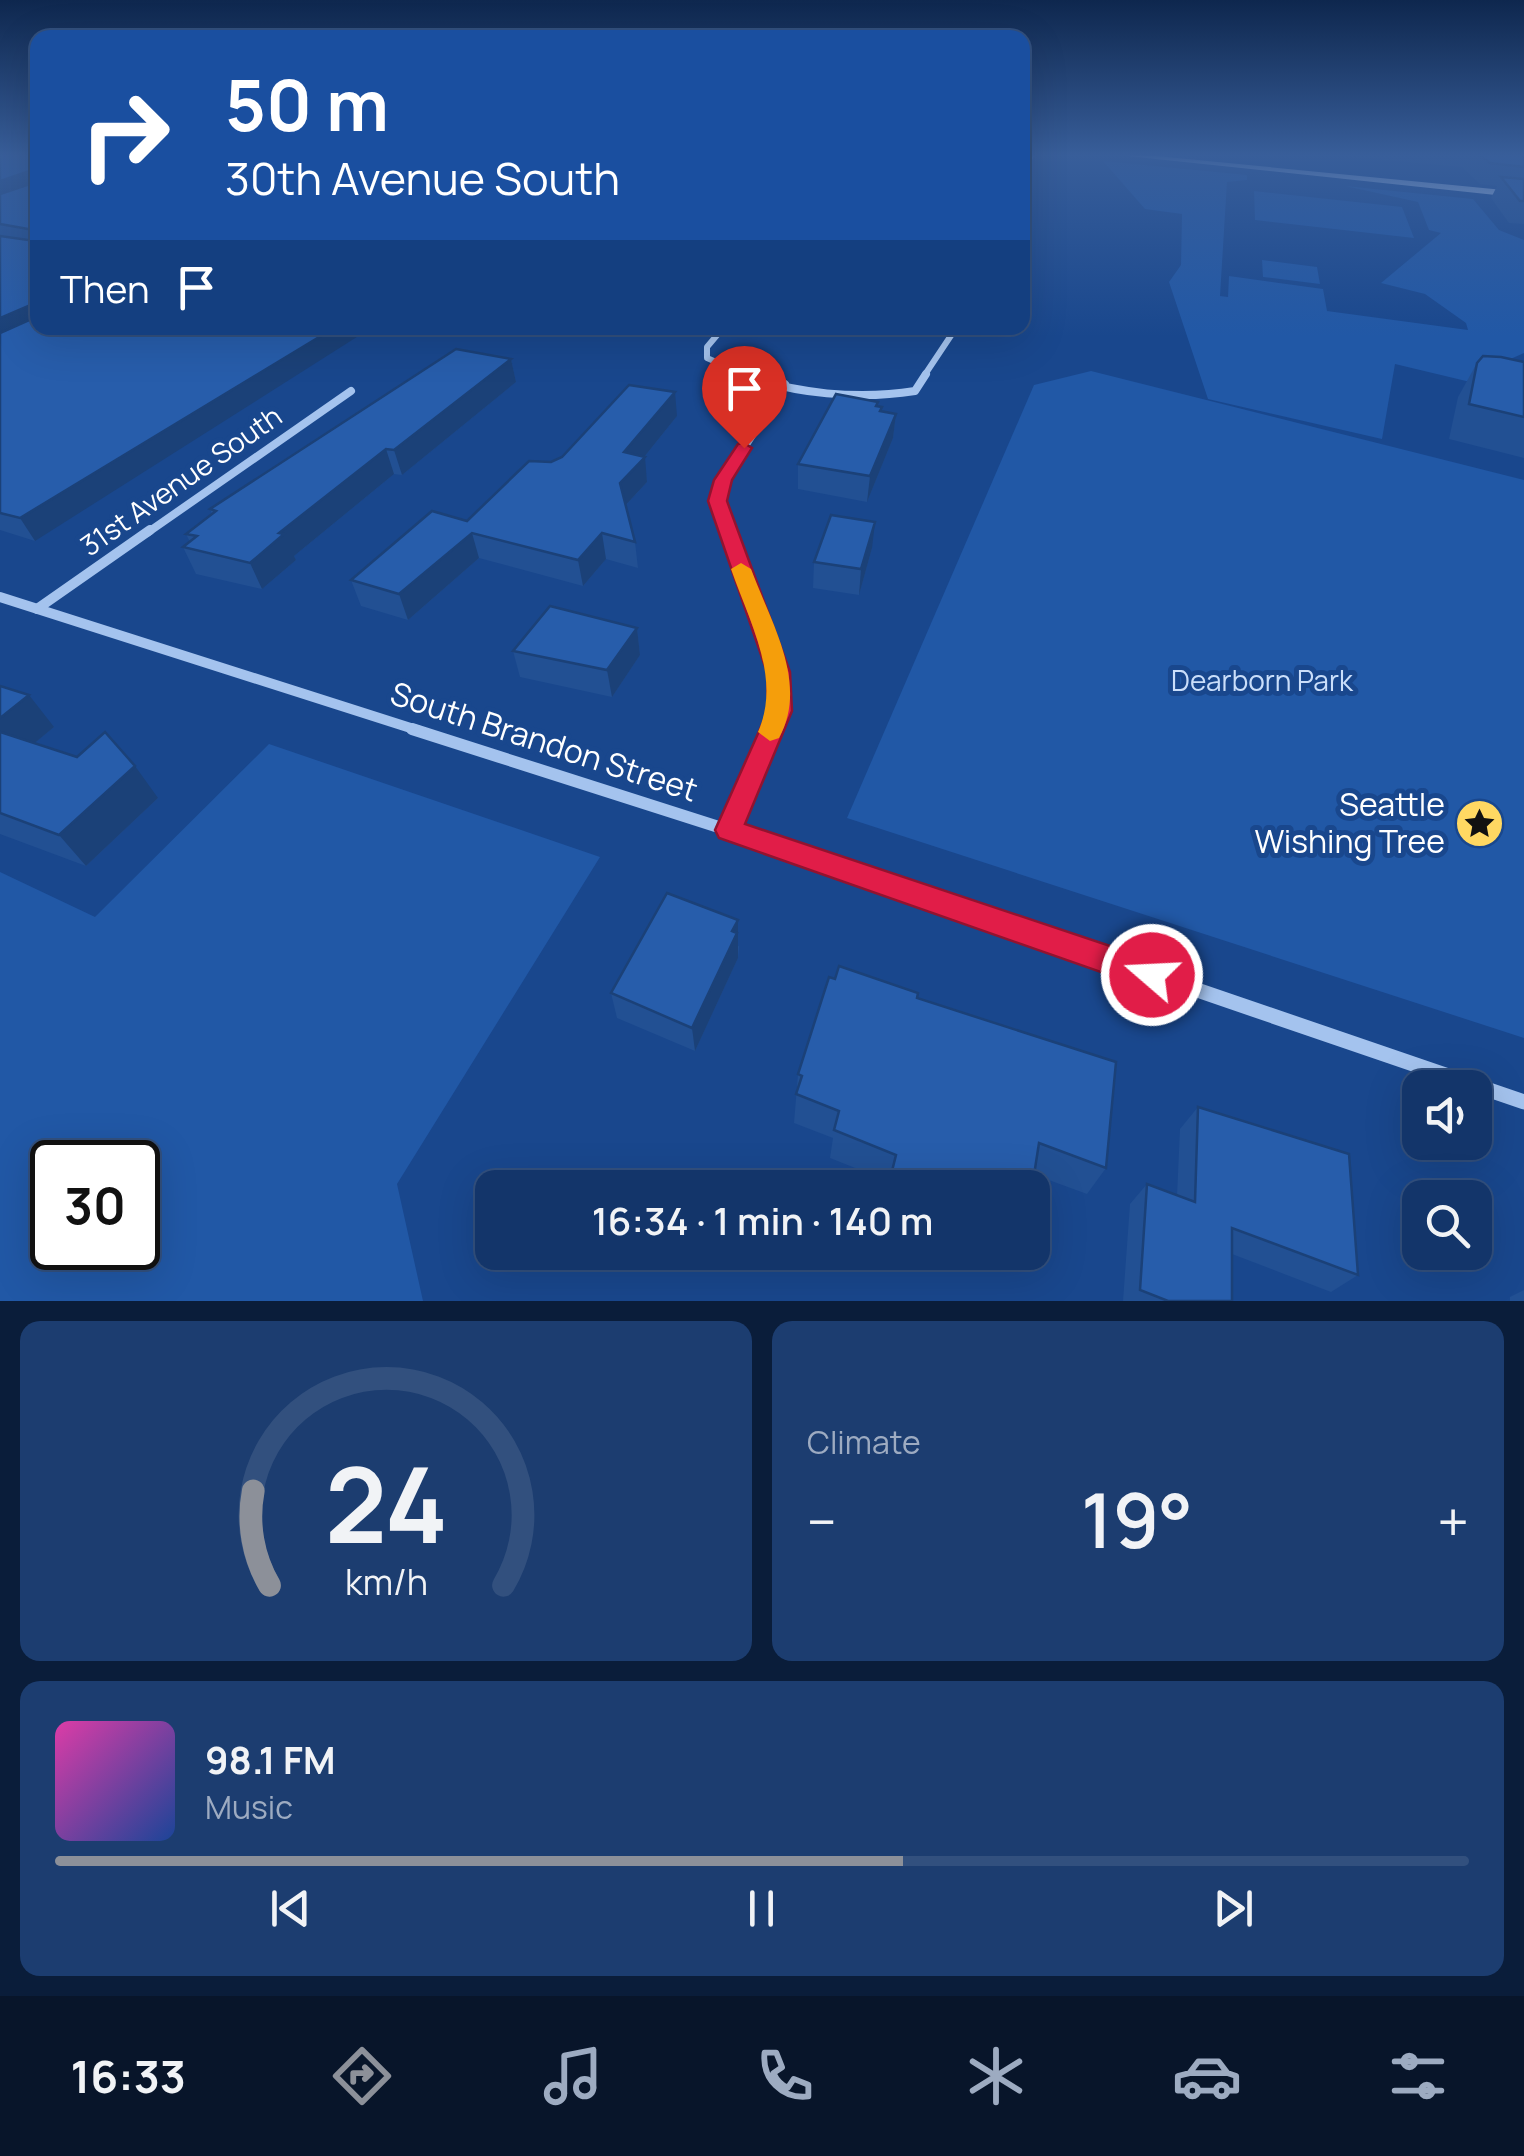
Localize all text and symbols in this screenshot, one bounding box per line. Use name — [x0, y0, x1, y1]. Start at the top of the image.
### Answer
text: 50 m — [225, 56, 389, 152]
icon: right — [60, 70, 190, 200]
text: 30th Avenue South — [225, 147, 620, 209]
icon: arrive — [169, 260, 224, 315]
text: Then — [60, 262, 149, 314]
pin — [702, 346, 787, 449]
icon: arrive — [717, 361, 772, 416]
street label: 31st Avenue South — [72, 396, 289, 564]
park label: Dearborn Park — [1171, 661, 1354, 699]
street label: South Brandon Street — [385, 671, 703, 811]
place label: Seattle Wishing Tree — [1254, 782, 1445, 863]
place icon: Seattle Wishing Tree — [1454, 797, 1506, 849]
position arrow — [1100, 923, 1204, 1027]
map controls — [1402, 1070, 1492, 1270]
button: sound — [1402, 1070, 1492, 1160]
speed limit sign: 30 — [30, 1140, 160, 1270]
button: search — [1402, 1180, 1492, 1270]
text: 16:34 · 1 min · 140 m — [592, 1194, 933, 1246]
text: Climate — [807, 1420, 921, 1464]
text: 24 — [324, 1432, 448, 1574]
text: 19° — [1081, 1468, 1193, 1571]
text: − — [807, 1483, 837, 1559]
text: + — [1437, 1483, 1469, 1559]
text: km/h — [344, 1557, 428, 1606]
text: 98.1 FM — [205, 1733, 336, 1785]
text: Music — [205, 1785, 293, 1829]
icon: previous — [263, 1881, 318, 1936]
icon: pause — [734, 1881, 789, 1936]
icon: next — [1206, 1881, 1261, 1936]
icon: directions — [327, 2041, 397, 2111]
icon: music — [538, 2041, 608, 2111]
icon: phone — [750, 2041, 820, 2111]
icon: climate — [961, 2041, 1031, 2111]
icon: car — [1172, 2041, 1242, 2111]
icon: filters — [1383, 2041, 1453, 2111]
text: 16:33 — [71, 2045, 186, 2107]

